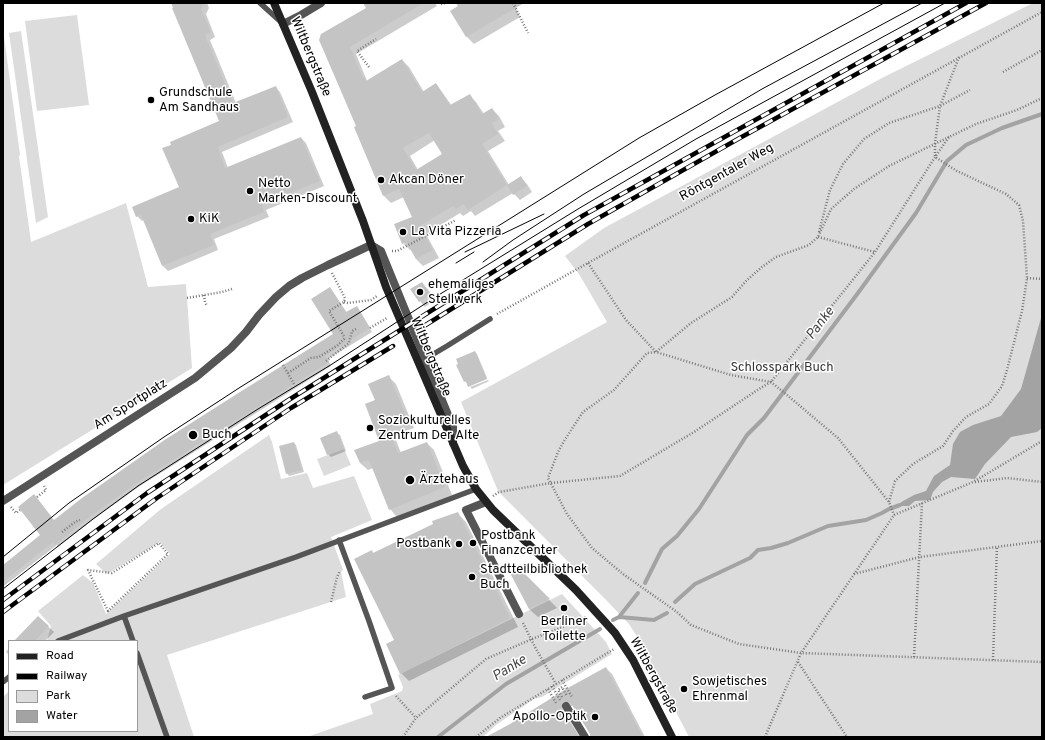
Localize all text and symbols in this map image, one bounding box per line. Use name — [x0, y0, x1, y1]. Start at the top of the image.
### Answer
street label: Wiltbergstraße — [286, 15, 334, 99]
place label: Grundschule Am Sandhaus — [159, 85, 239, 116]
marker: Grundschule Am Sandhaus — [146, 95, 156, 105]
street label: Röntgentaler Weg — [677, 141, 777, 205]
place label: Akcan Döner — [389, 172, 464, 188]
marker: Akcan Döner — [376, 175, 386, 185]
place label: Netto Marken-Discount — [258, 176, 358, 207]
marker: Netto Marken-Discount — [245, 186, 255, 196]
place label: KiK — [199, 211, 219, 227]
marker: KiK — [186, 214, 196, 224]
place label: La Vita Pizzeria — [411, 224, 501, 240]
marker: La Vita Pizzeria — [398, 227, 408, 237]
place label: ehemaliges Stellwerk — [428, 277, 494, 308]
marker: ehemaliges Stellwerk — [415, 287, 425, 297]
water label: Panke — [803, 304, 839, 344]
street label: Wiltbergstraße — [406, 315, 454, 399]
park label: Schlosspark Buch — [730, 360, 834, 376]
street label: Am Sportplatz — [91, 376, 171, 434]
place label: Soziokulturelles Zentrum Der Alte — [378, 413, 479, 444]
marker: Soziokulturelles Zentrum Der Alte — [365, 423, 375, 433]
place label: Buch — [202, 427, 232, 443]
marker: Buch — [187, 429, 199, 441]
place label: Ärztehaus — [419, 472, 479, 488]
marker: Ärztehaus — [404, 474, 416, 486]
place label: Postbank Finanzcenter — [481, 528, 558, 559]
place label: Postbank — [396, 536, 451, 552]
marker: Postbank Finanzcenter — [468, 538, 478, 548]
marker: Postbank — [454, 539, 464, 549]
place label: Stadtteilbibliothek Buch — [480, 562, 588, 593]
marker: Stadtteilbibliothek Buch — [467, 572, 477, 582]
marker: Berliner Toilette — [559, 603, 569, 613]
place label: Berliner Toilette — [540, 614, 588, 645]
street label: Wiltbergstraße — [626, 635, 680, 717]
legend — [8, 640, 138, 732]
text: Road — [46, 648, 74, 664]
water label: Panke — [490, 652, 530, 686]
text: Railway — [46, 668, 87, 684]
place label: Sowjetisches Ehrenmal — [692, 674, 767, 705]
marker: Sowjetisches Ehrenmal — [679, 684, 689, 694]
text: Park — [46, 688, 71, 704]
text: Water — [46, 708, 78, 724]
place label: Apollo-Optik — [512, 709, 587, 725]
marker: Apollo-Optik — [590, 712, 600, 722]

